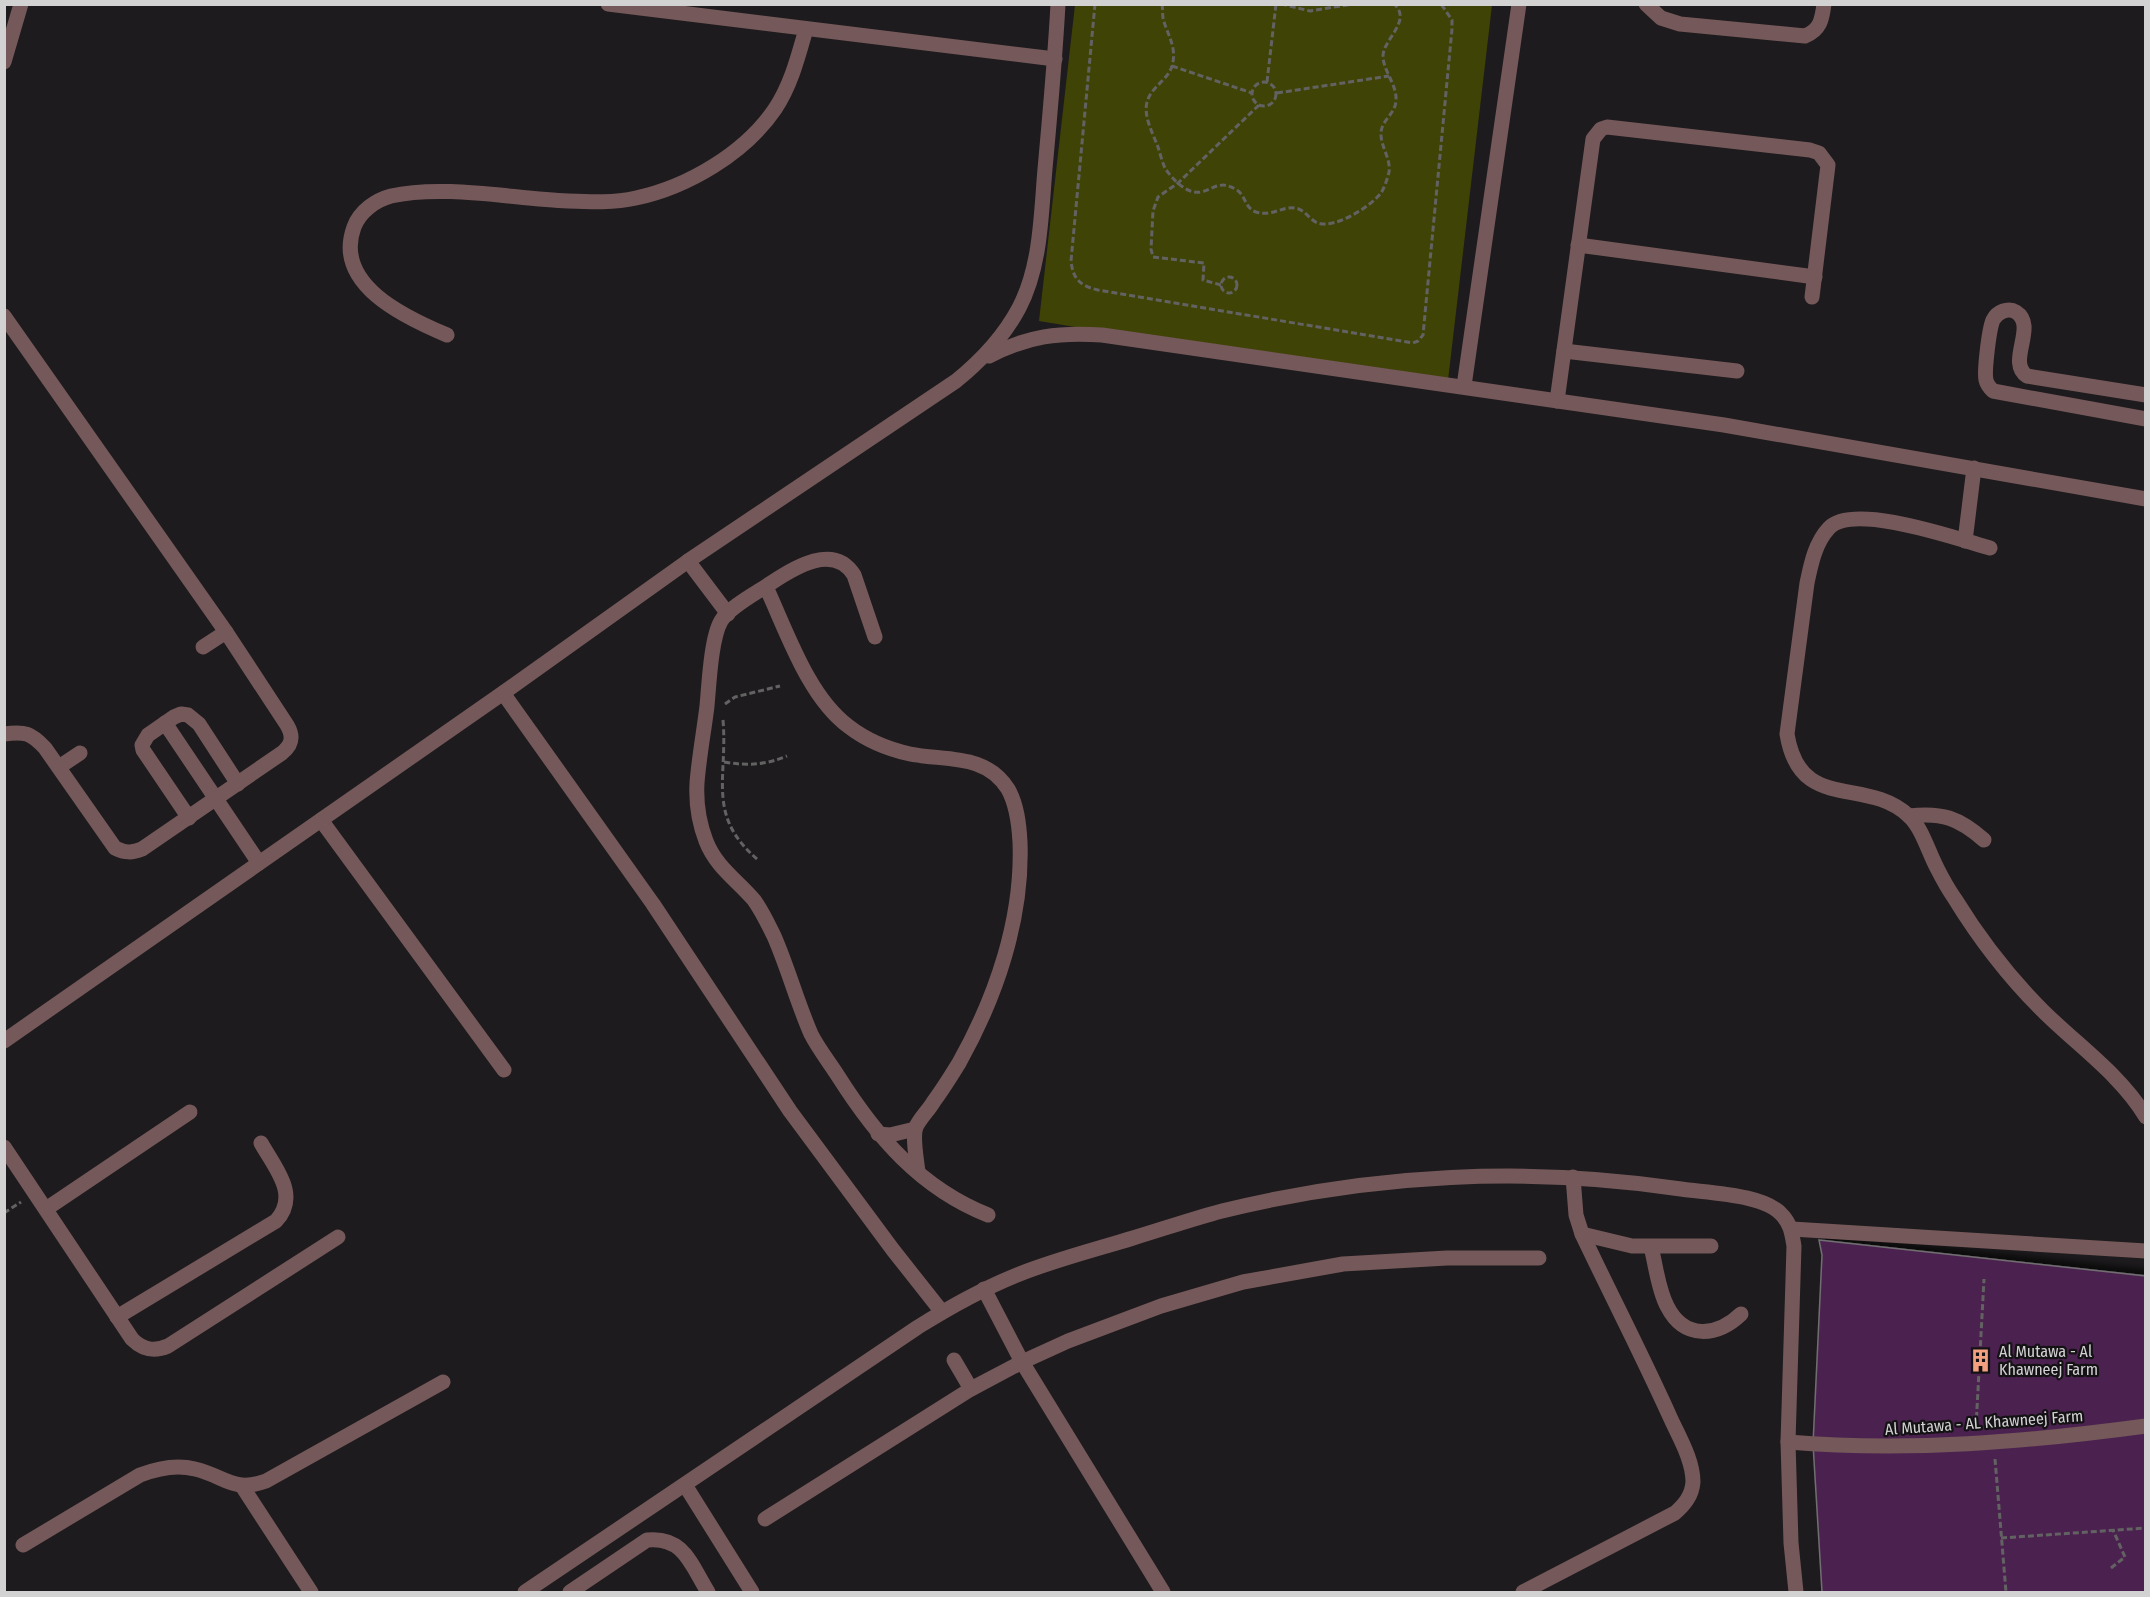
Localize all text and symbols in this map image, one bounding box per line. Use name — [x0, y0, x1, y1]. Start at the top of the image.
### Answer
place label: Al Mutawa - Al Khawneej Farm — [1999, 1342, 2098, 1379]
building icon: Al Mutawa - Al Khawneej Farm — [1968, 1347, 1994, 1373]
street label: Al Mutawa - AL Khawneej Farm — [1884, 1406, 2084, 1439]

